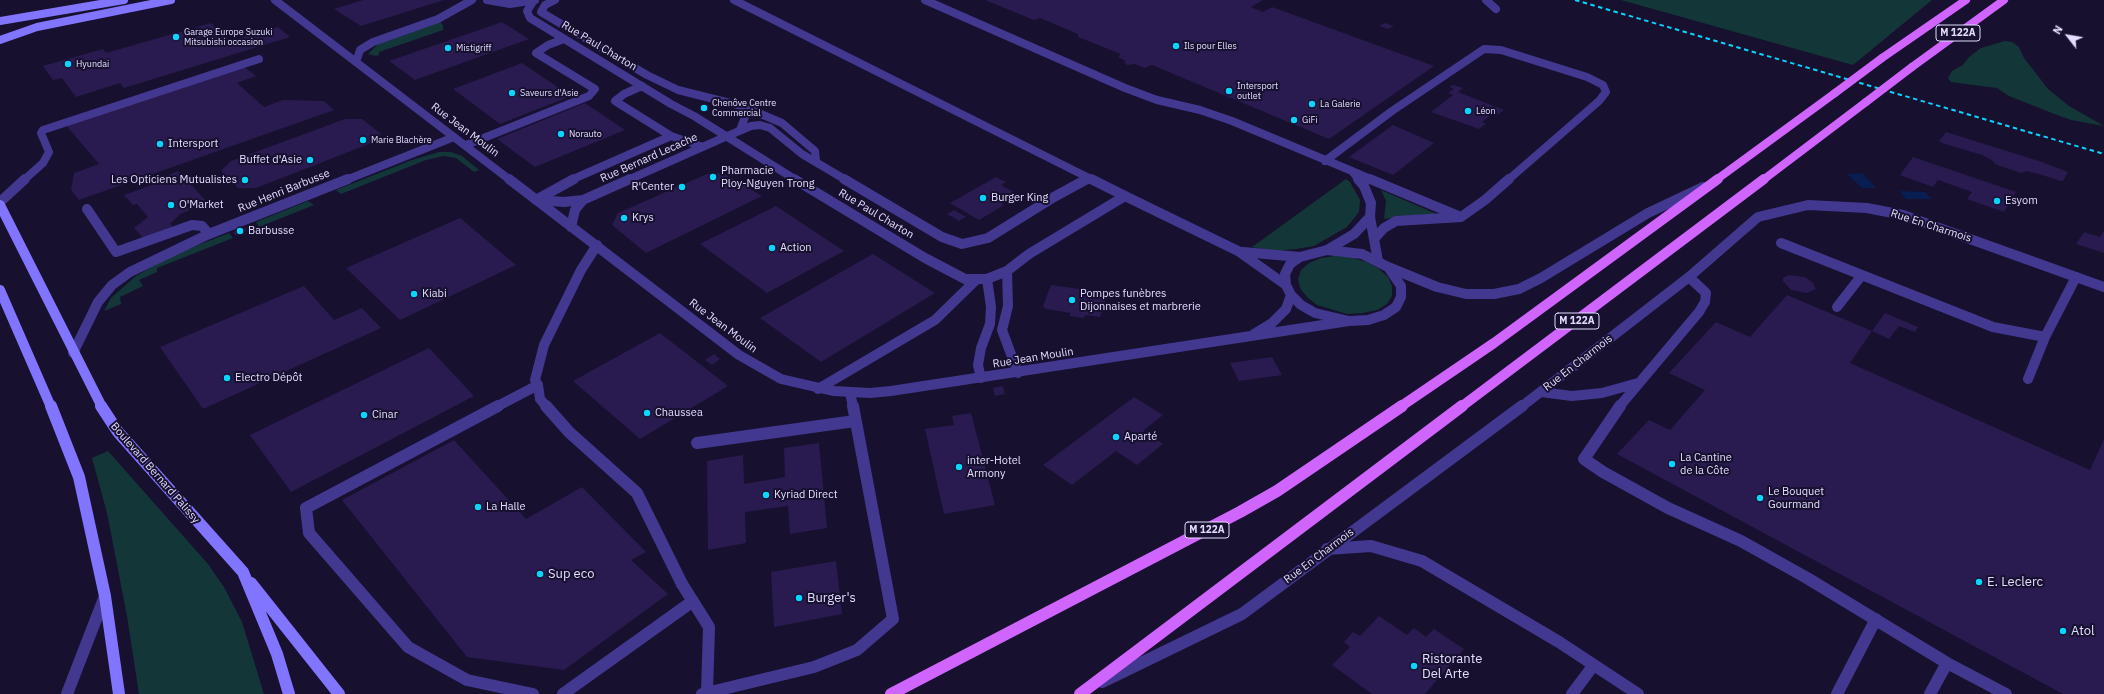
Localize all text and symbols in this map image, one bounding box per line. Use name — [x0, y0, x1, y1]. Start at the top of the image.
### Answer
north arrow — [2048, 16, 2088, 56]
street label: Rue Paul Charton — [559, 18, 639, 74]
text: N — [2050, 23, 2066, 37]
road number: M 122A — [1936, 25, 1980, 41]
place label: Garage Europe Suzuki Mitsubishi occasion — [184, 27, 272, 48]
marker: Garage Europe Suzuki Mitsubishi occasion — [171, 32, 181, 42]
marker: Ils pour Elles — [1171, 41, 1181, 51]
place label: Ils pour Elles — [1184, 41, 1237, 51]
marker: Mistigriff — [443, 43, 453, 53]
place label: Mistigriff — [456, 43, 491, 53]
marker: Hyundai — [63, 59, 73, 69]
place label: Hyundai — [76, 59, 109, 69]
place label: Intersport outlet — [1237, 81, 1278, 102]
marker: Intersport outlet — [1224, 86, 1234, 96]
marker: Saveurs d'Asie — [507, 88, 517, 98]
place label: Saveurs d'Asie — [520, 88, 578, 98]
place label: Chenôve Centre Commercial — [712, 98, 776, 119]
marker: La Galerie — [1307, 99, 1317, 109]
place label: La Galerie — [1320, 99, 1360, 109]
street label: Rue Jean Moulin — [428, 100, 502, 160]
marker: Chenôve Centre Commercial — [699, 103, 709, 113]
marker: Léon — [1463, 106, 1473, 116]
place label: Léon — [1476, 106, 1496, 116]
marker: GiFi — [1289, 115, 1299, 125]
place label: GiFi — [1302, 115, 1318, 125]
marker: Norauto — [556, 129, 566, 139]
place label: Norauto — [569, 129, 602, 139]
street label: Rue Bernard Lecache — [598, 131, 700, 185]
marker: Marie Blachère — [358, 135, 368, 145]
place label: Marie Blachère — [371, 135, 432, 145]
place label: Intersport — [168, 137, 218, 151]
marker: Intersport — [155, 139, 165, 149]
place label: Buffet d'Asie — [239, 153, 302, 167]
marker: Buffet d'Asie — [305, 155, 315, 165]
place label: Pharmacie Ploy-Nguyen Trong — [721, 164, 815, 190]
street label: Rue Henri Barbusse — [236, 167, 332, 215]
marker: Pharmacie Ploy-Nguyen Trong — [708, 172, 718, 182]
place label: Les Opticiens Mutualistes — [111, 173, 237, 187]
marker: Les Opticiens Mutualistes — [240, 175, 250, 185]
place label: R'Center — [631, 180, 674, 194]
marker: R'Center — [677, 182, 687, 192]
street label: Rue Paul Charton — [836, 186, 916, 242]
place label: Burger King — [991, 191, 1048, 205]
marker: Burger King — [978, 193, 988, 203]
place label: Esyom — [2005, 194, 2038, 208]
marker: Esyom — [1992, 196, 2002, 206]
place label: O'Market — [179, 198, 224, 212]
marker: O'Market — [166, 200, 176, 210]
street label: Rue En Charmois — [1889, 207, 1973, 245]
place label: Krys — [632, 211, 654, 225]
marker: Krys — [619, 213, 629, 223]
place label: Barbusse — [248, 224, 294, 238]
marker: Barbusse — [235, 226, 245, 236]
place label: Action — [780, 241, 812, 255]
marker: Action — [767, 243, 777, 253]
place label: Kiabi — [422, 287, 447, 301]
place label: Pompes funèbres Dijonnaises et marbrerie — [1080, 287, 1201, 313]
marker: Kiabi — [409, 289, 419, 299]
marker: Pompes funèbres Dijonnaises et marbrerie — [1067, 295, 1077, 305]
street label: Rue Jean Moulin — [686, 296, 760, 356]
road number: M 122A — [1555, 313, 1599, 329]
street label: Rue En Charmois — [1541, 332, 1615, 394]
street label: Rue Jean Moulin — [992, 345, 1074, 371]
place label: Electro Dépôt — [235, 371, 302, 385]
marker: Electro Dépôt — [222, 373, 232, 383]
place label: Chaussea — [655, 406, 703, 420]
place label: Cinar — [372, 408, 398, 422]
marker: Chaussea — [642, 408, 652, 418]
marker: Cinar — [359, 410, 369, 420]
street label: Boulevard Bernard Palissy — [108, 420, 202, 526]
place label: Aparté — [1124, 430, 1157, 444]
marker: Aparté — [1111, 432, 1121, 442]
place label: La Cantine de la Côte — [1680, 451, 1732, 477]
place label: inter-Hotel Armony — [967, 454, 1021, 480]
marker: La Cantine de la Côte — [1667, 459, 1677, 469]
marker: inter-Hotel Armony — [954, 462, 964, 472]
place label: Le Bouquet Gourmand — [1768, 485, 1824, 511]
place label: Kyriad Direct — [774, 488, 838, 502]
marker: Kyriad Direct — [761, 490, 771, 500]
marker: Le Bouquet Gourmand — [1755, 493, 1765, 503]
place label: La Halle — [486, 500, 526, 514]
marker: La Halle — [473, 502, 483, 512]
road number: M 122A — [1185, 522, 1229, 538]
street label: Rue En Charmois — [1281, 525, 1357, 587]
place label: Sup eco — [548, 566, 594, 582]
marker: Sup eco — [535, 569, 545, 579]
place label: E. Leclerc — [1987, 574, 2043, 590]
marker: E. Leclerc — [1974, 577, 1984, 587]
place label: Burger's — [807, 590, 856, 606]
marker: Burger's — [794, 593, 804, 603]
place label: Atol — [2071, 623, 2095, 639]
marker: Atol — [2058, 626, 2068, 636]
place label: Ristorante Del Arte — [1422, 651, 1482, 682]
marker: Ristorante Del Arte — [1409, 661, 1419, 671]

